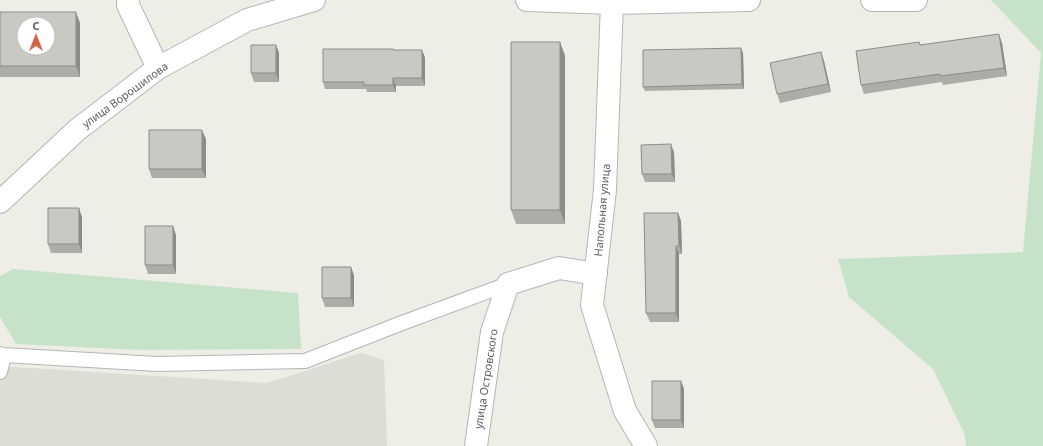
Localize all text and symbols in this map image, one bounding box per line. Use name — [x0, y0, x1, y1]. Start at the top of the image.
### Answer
north arrow — [16, 16, 56, 56]
text: С — [32, 18, 40, 33]
street label: улица Ворошилова — [79, 58, 171, 131]
street label: Напольная улица — [590, 163, 613, 257]
street label: улица Островского — [470, 328, 501, 430]

